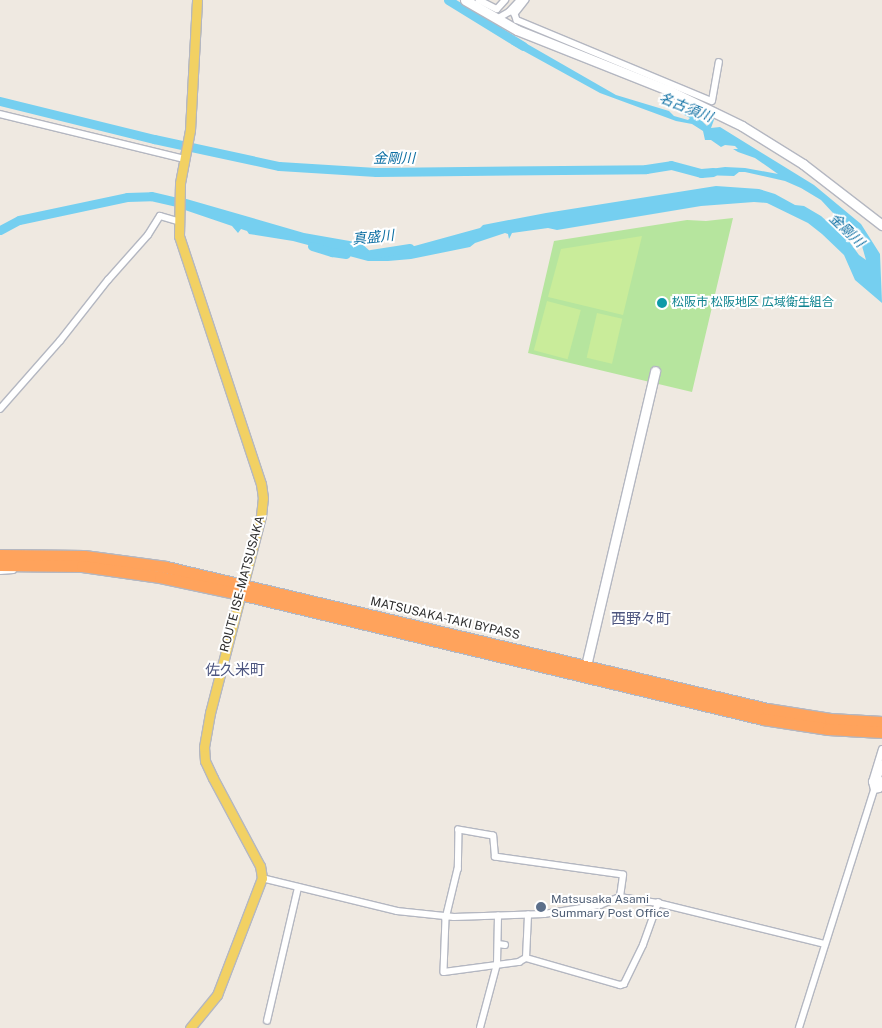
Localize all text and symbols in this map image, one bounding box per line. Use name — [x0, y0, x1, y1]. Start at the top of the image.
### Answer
water label: 名古須川 — [657, 89, 715, 125]
water label: 金剛川 — [373, 150, 415, 166]
water label: 金剛川 — [826, 209, 868, 251]
water label: 真盛川 — [351, 226, 395, 248]
place label: 松阪市 松阪地区 広域衛生組合 — [672, 296, 834, 310]
marker: 松阪市 松阪地区 広域衛生組合 — [656, 297, 668, 309]
street label: ROUTE ISE-MATSUSAKA — [218, 514, 268, 654]
street label: MATSUSAKA-TAKI BYPASS — [369, 595, 521, 643]
district label: 西野々町 — [611, 610, 671, 628]
district label: 佐久米町 — [205, 661, 265, 679]
place label: Matsusaka Asami Summary Post Office — [551, 893, 670, 921]
marker: Matsusaka Asami Summary Post Office — [535, 901, 547, 913]

